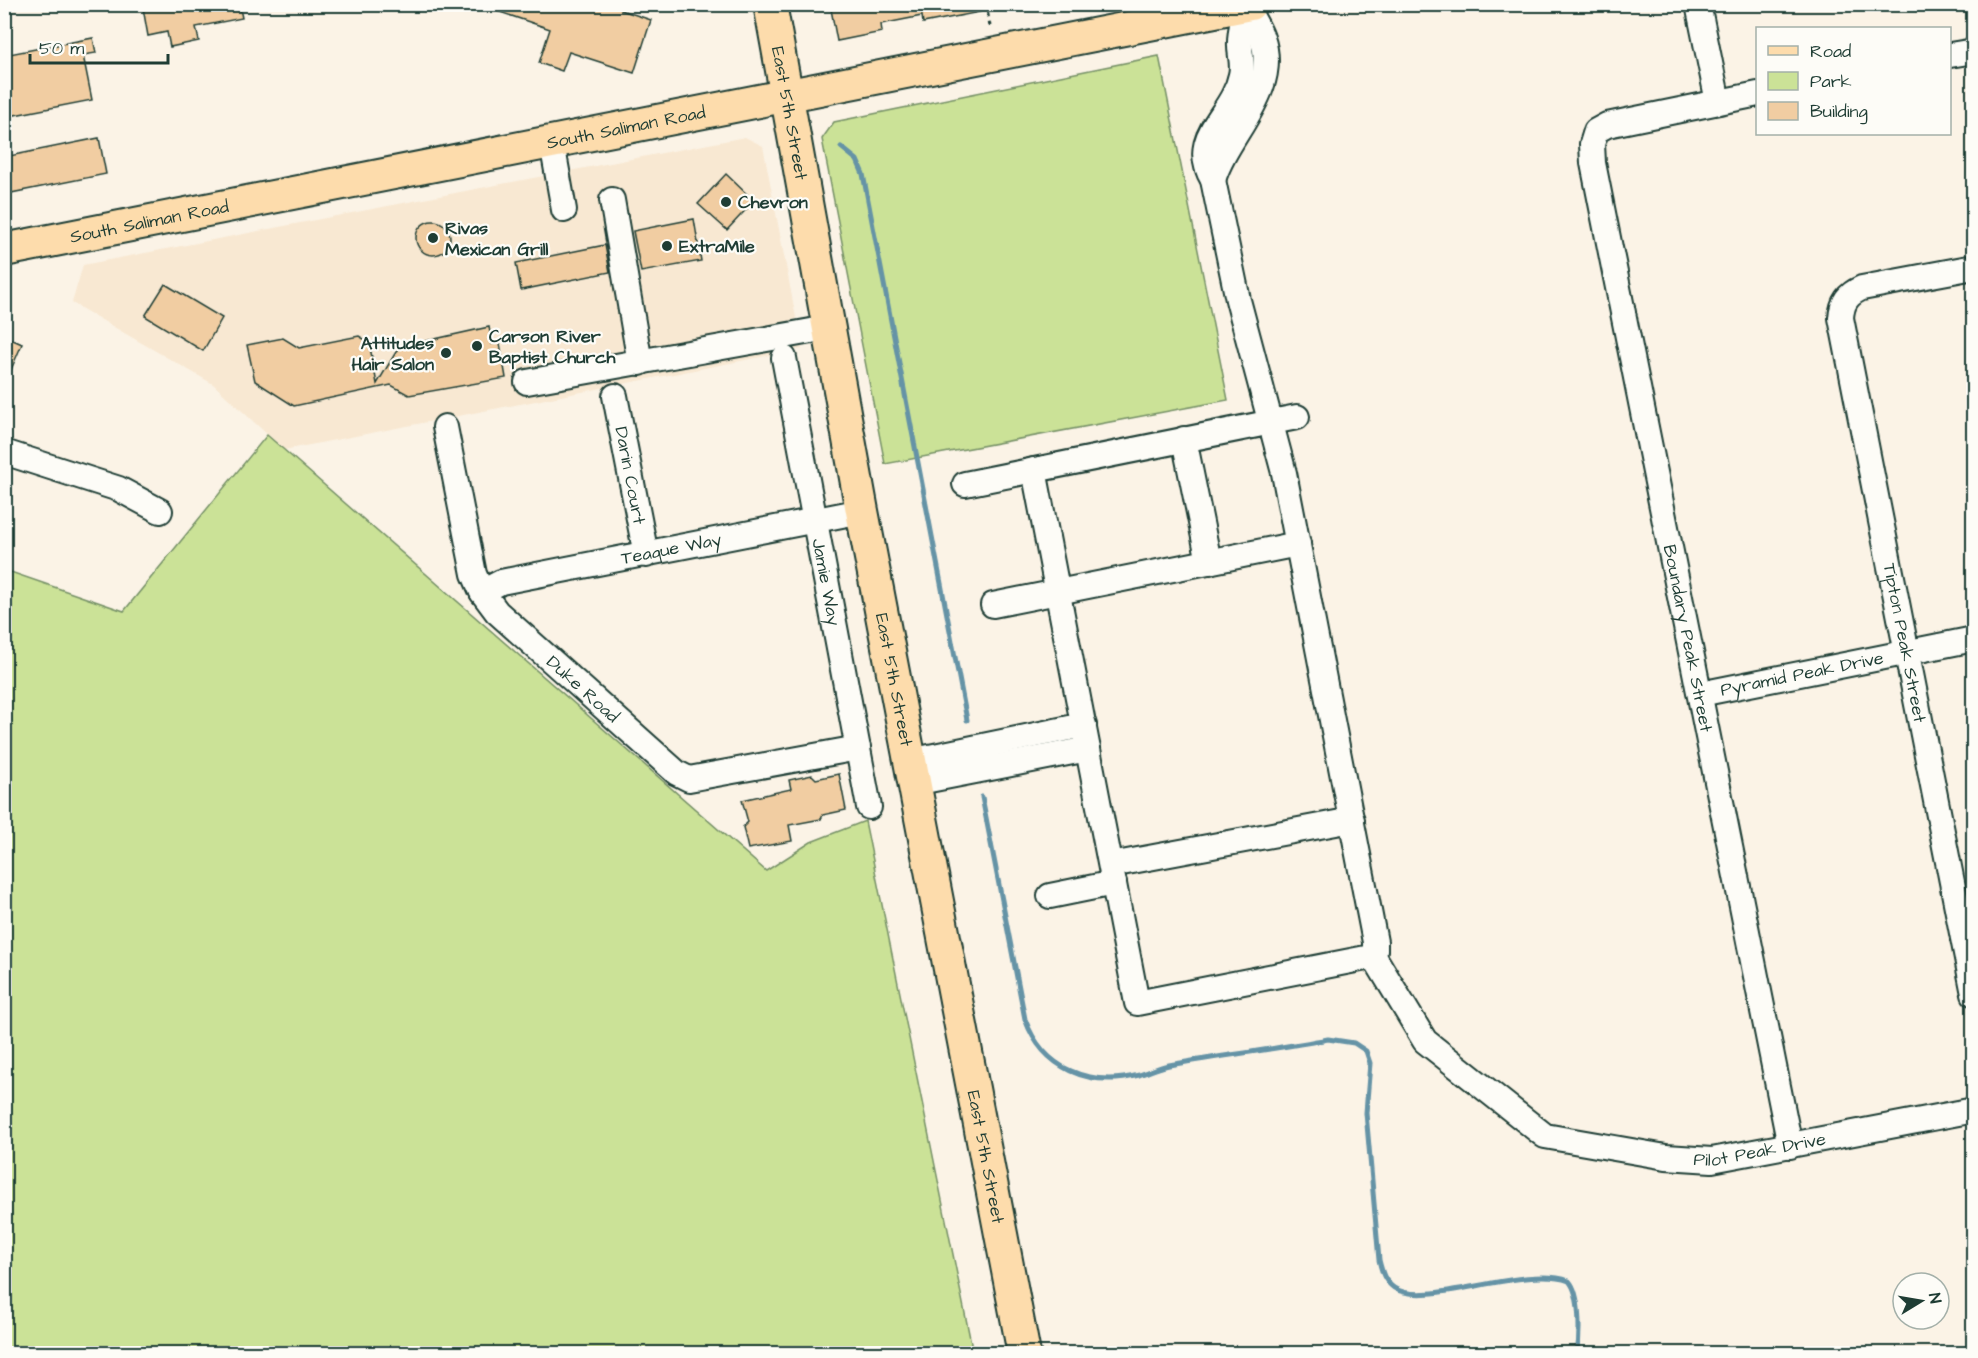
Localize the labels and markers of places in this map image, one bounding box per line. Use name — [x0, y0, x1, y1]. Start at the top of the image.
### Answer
place label: Chevron — [738, 190, 808, 215]
marker: Chevron — [719, 195, 733, 209]
place label: Rivas Mexican Grill — [445, 216, 549, 262]
marker: Rivas Mexican Grill — [426, 231, 440, 245]
place label: ExtraMile — [679, 234, 755, 259]
marker: ExtraMile — [660, 239, 674, 253]
place label: Carson River Baptist Church — [489, 324, 617, 370]
place label: Attitudes Hair Salon — [351, 331, 434, 377]
marker: Carson River Baptist Church — [470, 339, 484, 353]
marker: Attitudes Hair Salon — [439, 346, 453, 360]

